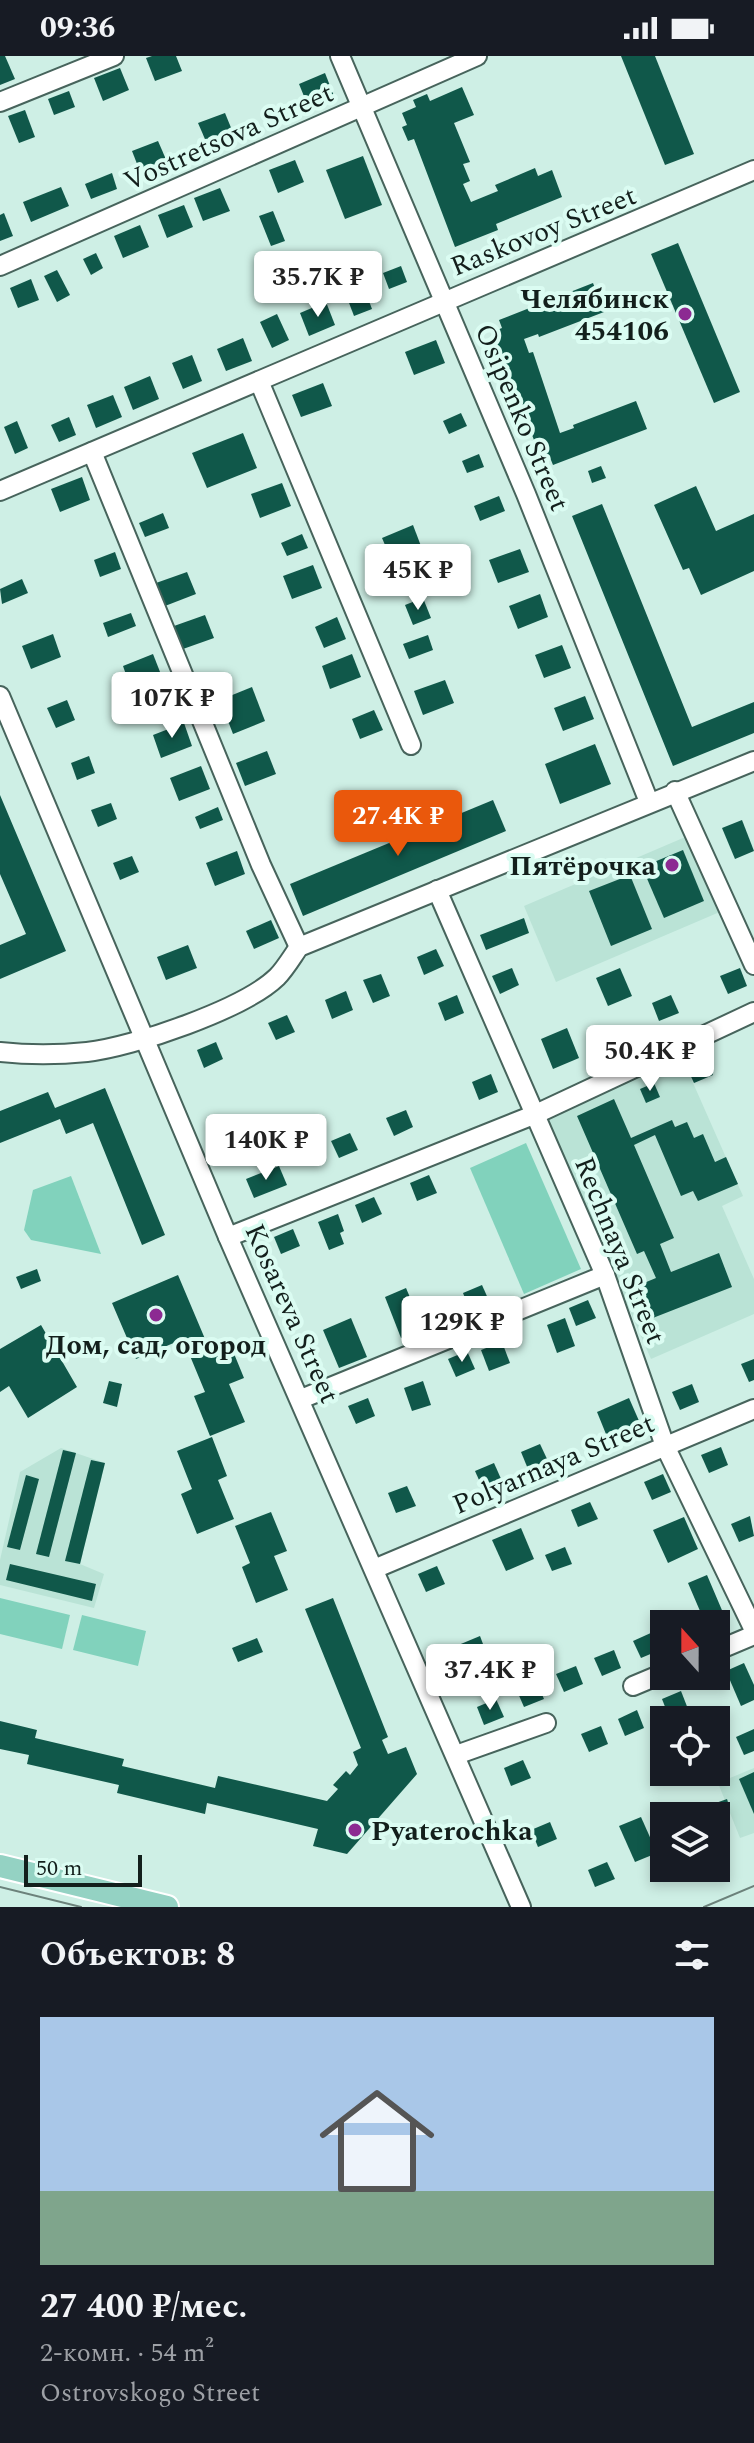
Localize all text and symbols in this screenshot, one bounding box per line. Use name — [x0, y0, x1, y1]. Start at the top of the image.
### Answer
text: 09:36 — [40, 5, 115, 51]
street label: Vostretsova Street — [117, 72, 341, 203]
street label: Raskovoy Street — [444, 174, 643, 288]
pin: 35.7K ₽ — [244, 251, 392, 319]
text: 35.7K ₽ — [272, 257, 364, 297]
place label: Челябинск 454106 — [520, 278, 669, 353]
marker: Челябинск 454106 — [676, 305, 694, 323]
street label: Osipenko Street — [463, 317, 581, 518]
pin: 45K ₽ — [362, 544, 474, 612]
text: 45K ₽ — [383, 550, 453, 590]
pin: 107K ₽ — [107, 672, 237, 740]
text: 107K ₽ — [130, 678, 214, 718]
pin: 27.4K ₽ — [324, 790, 472, 858]
text: 27.4K ₽ — [352, 796, 444, 836]
place label: Пятёрочка — [509, 845, 657, 888]
marker: Пятёрочка — [663, 856, 681, 874]
pin: 50.4K ₽ — [576, 1025, 724, 1093]
text: 50.4K ₽ — [604, 1031, 696, 1071]
pin: 140K ₽ — [201, 1114, 331, 1182]
text: 140K ₽ — [224, 1120, 308, 1160]
street label: Rechnaya Street — [562, 1150, 677, 1351]
street label: Kosareva Street — [233, 1217, 351, 1410]
pin: 129K ₽ — [397, 1296, 527, 1364]
text: 129K ₽ — [420, 1302, 504, 1342]
marker: Дом, сад, огород — [147, 1306, 165, 1324]
place label: Дом, сад, огород — [46, 1324, 266, 1367]
street label: Polyarnaya Street — [446, 1402, 662, 1526]
north arrow — [650, 1610, 730, 1690]
map controls — [650, 1610, 730, 1882]
pin: 37.4K ₽ — [416, 1644, 564, 1712]
text: 37.4K ₽ — [444, 1650, 536, 1690]
button: locate — [650, 1706, 730, 1786]
button: layers — [650, 1802, 730, 1882]
place label: Pyaterochka — [371, 1810, 533, 1853]
marker: Pyaterochka — [346, 1821, 364, 1839]
scale bar — [24, 1851, 142, 1887]
text: 50 m — [36, 1852, 82, 1885]
text: Объектов: 8 — [40, 1929, 235, 1981]
icon: filters — [670, 1933, 714, 1977]
icon: home — [305, 2069, 449, 2213]
text: 27 400 ₽/мес. — [40, 2281, 247, 2333]
text: 2-комн. · 54 m² — [40, 2333, 214, 2373]
text: Ostrovskogo Street — [40, 2373, 260, 2413]

